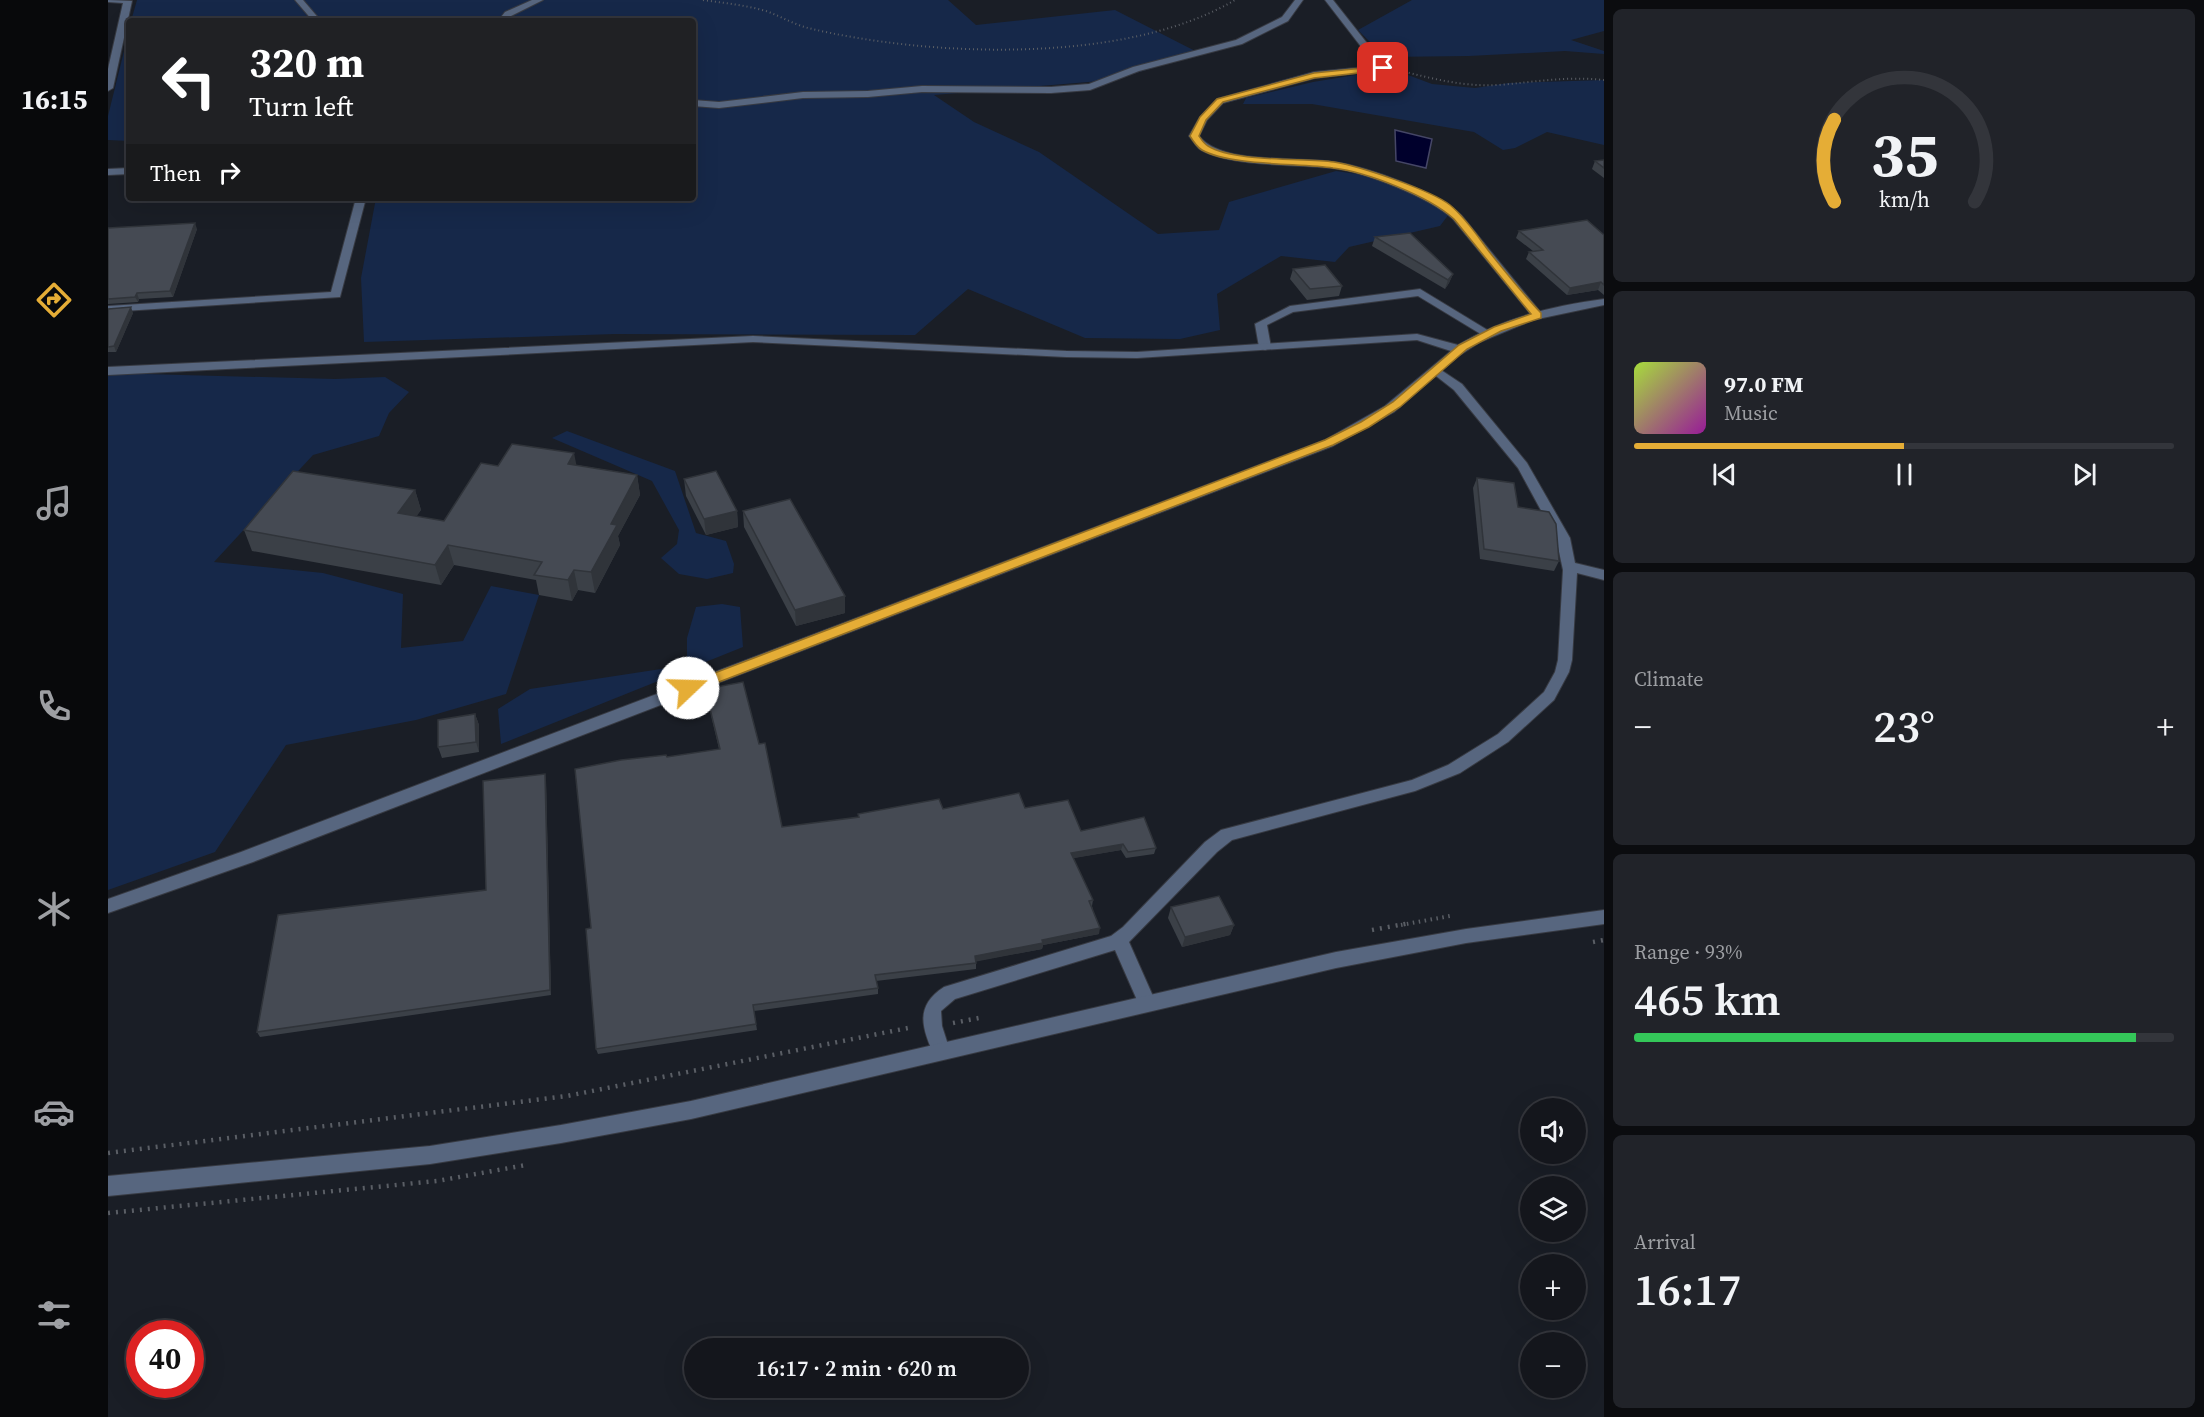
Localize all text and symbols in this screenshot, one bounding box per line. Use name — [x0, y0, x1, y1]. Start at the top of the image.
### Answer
text: 320 m — [249, 33, 364, 91]
icon: left — [150, 42, 228, 120]
pin — [1357, 42, 1408, 93]
icon: arrive — [1366, 51, 1399, 84]
text: 16:15 — [21, 81, 87, 118]
text: Turn left — [249, 88, 353, 125]
text: 35 — [1870, 111, 1938, 197]
icon: right — [213, 156, 246, 189]
text: Then — [150, 158, 201, 188]
text: km/h — [1878, 186, 1930, 215]
icon: directions — [33, 279, 75, 321]
text: 97.0 FM — [1724, 369, 1803, 399]
text: Music — [1724, 399, 1778, 427]
icon: previous — [1708, 458, 1741, 491]
icon: pause — [1888, 458, 1921, 491]
icon: next — [2068, 458, 2101, 491]
icon: music — [33, 482, 75, 524]
position arrow — [656, 656, 720, 720]
text: Climate — [1634, 665, 1703, 693]
icon: phone — [33, 685, 75, 727]
text: 23° — [1873, 695, 1935, 757]
text: − — [1634, 704, 1652, 749]
text: + — [2157, 704, 2174, 749]
icon: climate — [33, 888, 75, 930]
text: Range · 93% — [1634, 938, 1743, 966]
text: 465 km — [1634, 968, 1781, 1030]
icon: car — [33, 1091, 75, 1133]
map controls — [1520, 1098, 1586, 1398]
button: sound — [1520, 1098, 1586, 1164]
button: layers — [1520, 1176, 1586, 1242]
text: Arrival — [1634, 1228, 1696, 1256]
button: + — [1520, 1254, 1586, 1320]
text: 16:17 — [1634, 1258, 1741, 1320]
icon: filters — [33, 1294, 75, 1336]
speed limit sign: 40 — [126, 1320, 204, 1398]
button: − — [1520, 1332, 1586, 1398]
text: 16:17 · 2 min · 620 m — [756, 1353, 957, 1383]

